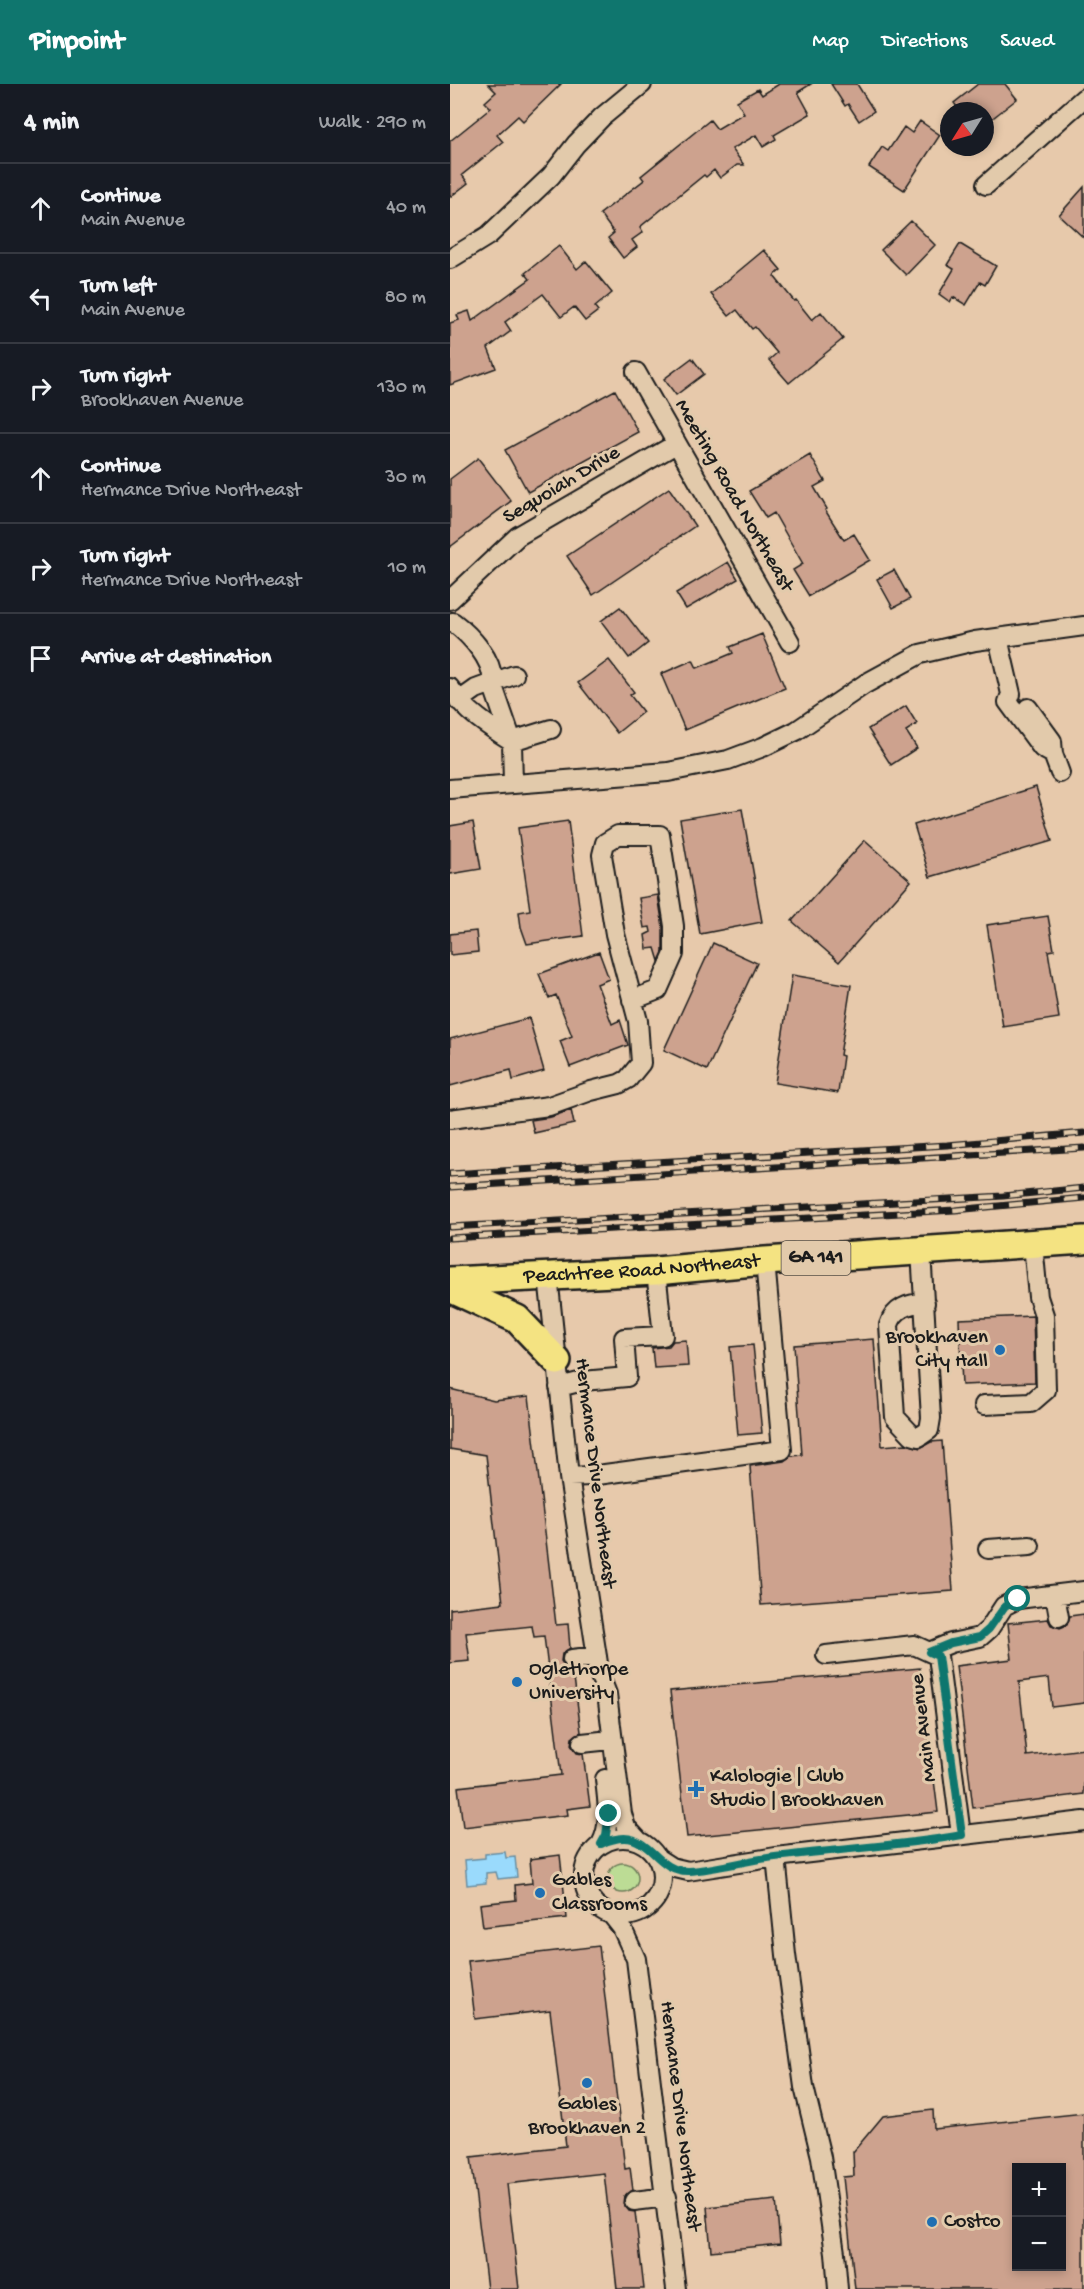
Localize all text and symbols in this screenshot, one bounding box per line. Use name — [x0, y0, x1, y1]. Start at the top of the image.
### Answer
text: Pinpoint — [30, 26, 124, 59]
text: Map — [812, 30, 849, 55]
text: Directions — [882, 30, 967, 55]
text: Saved — [1000, 30, 1054, 55]
north arrow — [940, 102, 994, 156]
text: 4 min — [24, 108, 79, 139]
text: Walk · 290 m — [319, 112, 426, 135]
text: Continue — [81, 184, 161, 210]
icon: ahead — [24, 192, 57, 225]
text: 40 m — [386, 197, 426, 220]
text: Main Avenue — [81, 210, 185, 233]
text: Turn left — [81, 274, 155, 300]
icon: left — [24, 282, 57, 315]
text: 80 m — [385, 287, 426, 310]
text: Main Avenue — [81, 300, 185, 323]
text: Turn right — [81, 364, 169, 390]
icon: right — [24, 372, 57, 405]
text: 130 m — [377, 377, 426, 400]
text: Brookhaven Avenue — [81, 390, 243, 413]
street label: Meeting Road Northeast — [668, 395, 799, 599]
street label: Sequoiah Drive — [499, 441, 626, 531]
text: Continue — [81, 454, 161, 480]
icon: ahead — [24, 462, 57, 495]
text: 30 m — [385, 467, 426, 490]
text: Hermance Drive Northeast — [81, 480, 301, 503]
text: Turn right — [81, 544, 169, 570]
icon: right — [24, 552, 57, 585]
text: 10 m — [388, 557, 426, 580]
text: Hermance Drive Northeast — [81, 570, 301, 593]
icon: arrive — [24, 642, 57, 675]
text: Arrive at destination — [81, 645, 271, 671]
road number: GA 141 — [782, 1241, 850, 1275]
street label: Peachtree Road Northeast — [522, 1249, 763, 1290]
place label: Brookhaven City Hall — [885, 1326, 988, 1375]
marker: Brookhaven City Hall — [993, 1343, 1007, 1357]
street label: Hermance Drive Northeast — [568, 1357, 621, 1592]
route start — [1004, 1585, 1030, 1611]
place label: Oglethorpe University — [529, 1658, 630, 1707]
street label: Main Avenue — [906, 1671, 944, 1784]
marker: Oglethorpe University — [510, 1675, 524, 1689]
place label: Kalologie | Club Studio | Brookhaven — [710, 1765, 883, 1814]
marker: Kalologie | Club Studio | Brookhaven — [687, 1780, 705, 1798]
route end — [595, 1800, 621, 1826]
place label: Gables Classrooms — [552, 1869, 648, 1918]
marker: Gables Classrooms — [533, 1886, 547, 1900]
street label: Hermance Drive Northeast — [653, 2000, 706, 2235]
marker: Gables Brookhaven 2 — [580, 2076, 594, 2090]
place label: Gables Brookhaven 2 — [527, 2093, 646, 2142]
map controls — [1012, 2163, 1066, 2271]
button: + — [1012, 2163, 1066, 2217]
place label: Costco — [944, 2210, 1001, 2235]
marker: Costco — [925, 2215, 939, 2229]
button: − — [1012, 2217, 1066, 2271]

